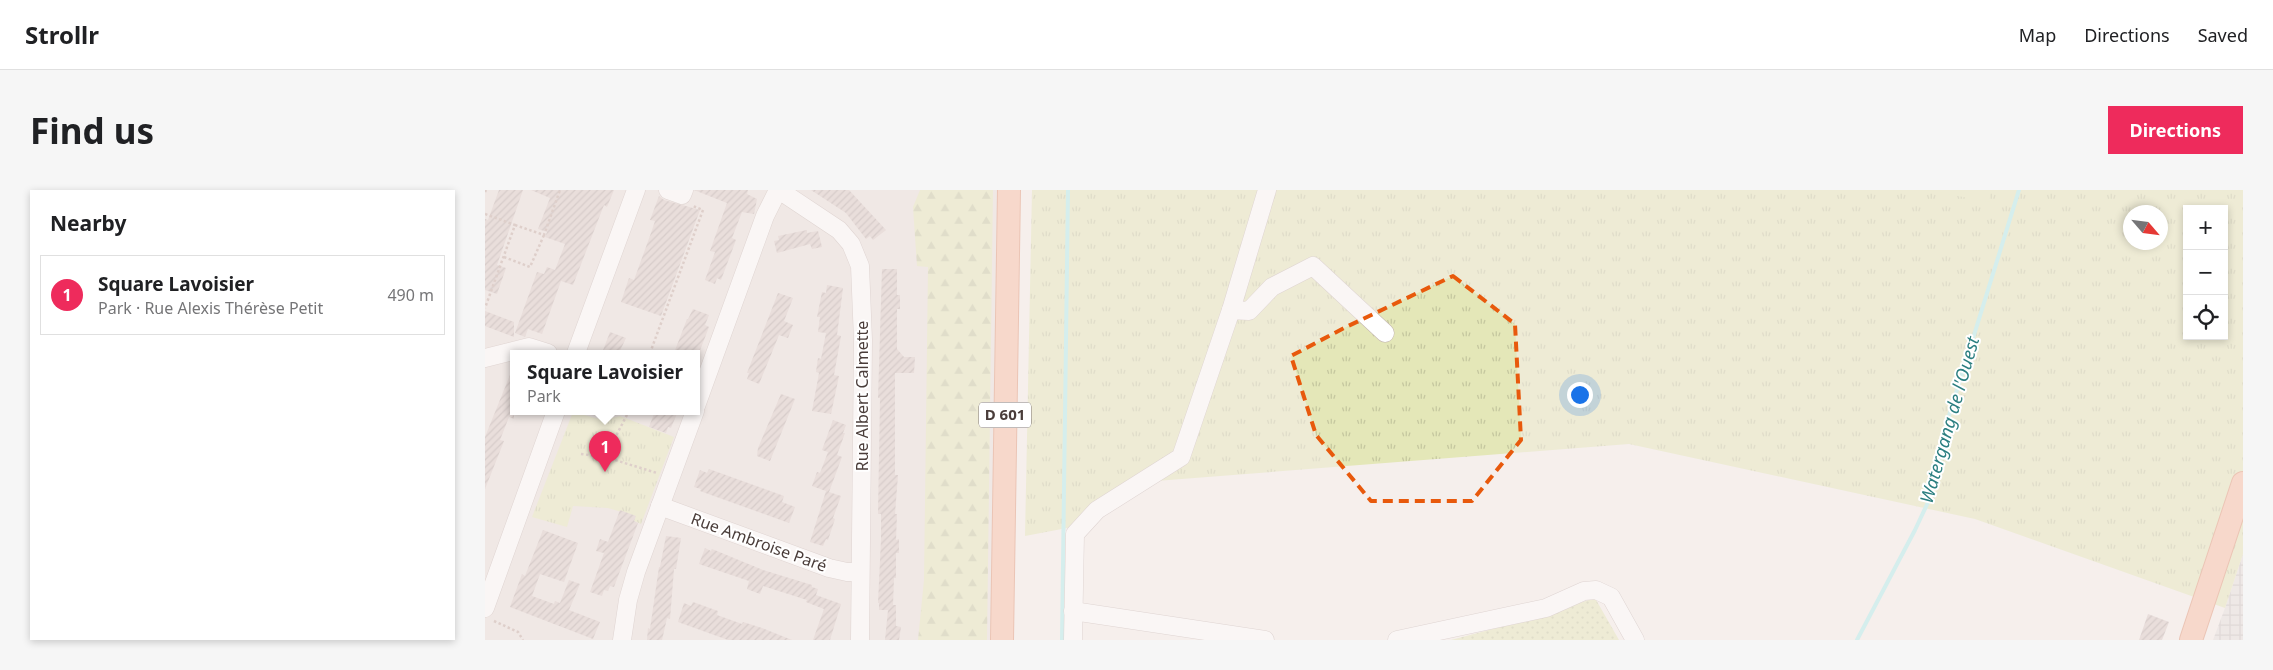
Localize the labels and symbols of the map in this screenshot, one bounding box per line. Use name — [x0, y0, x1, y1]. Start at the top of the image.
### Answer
north arrow — [2123, 205, 2168, 250]
street label: Rue Albert Calmette — [851, 321, 873, 471]
water label: Watergang de l'Ouest — [1914, 333, 1985, 506]
your location — [1567, 382, 1593, 408]
road number: D 601 — [979, 402, 1031, 428]
pin: 1 — [589, 431, 621, 472]
street label: Rue Ambroise Paré — [688, 507, 830, 577]

